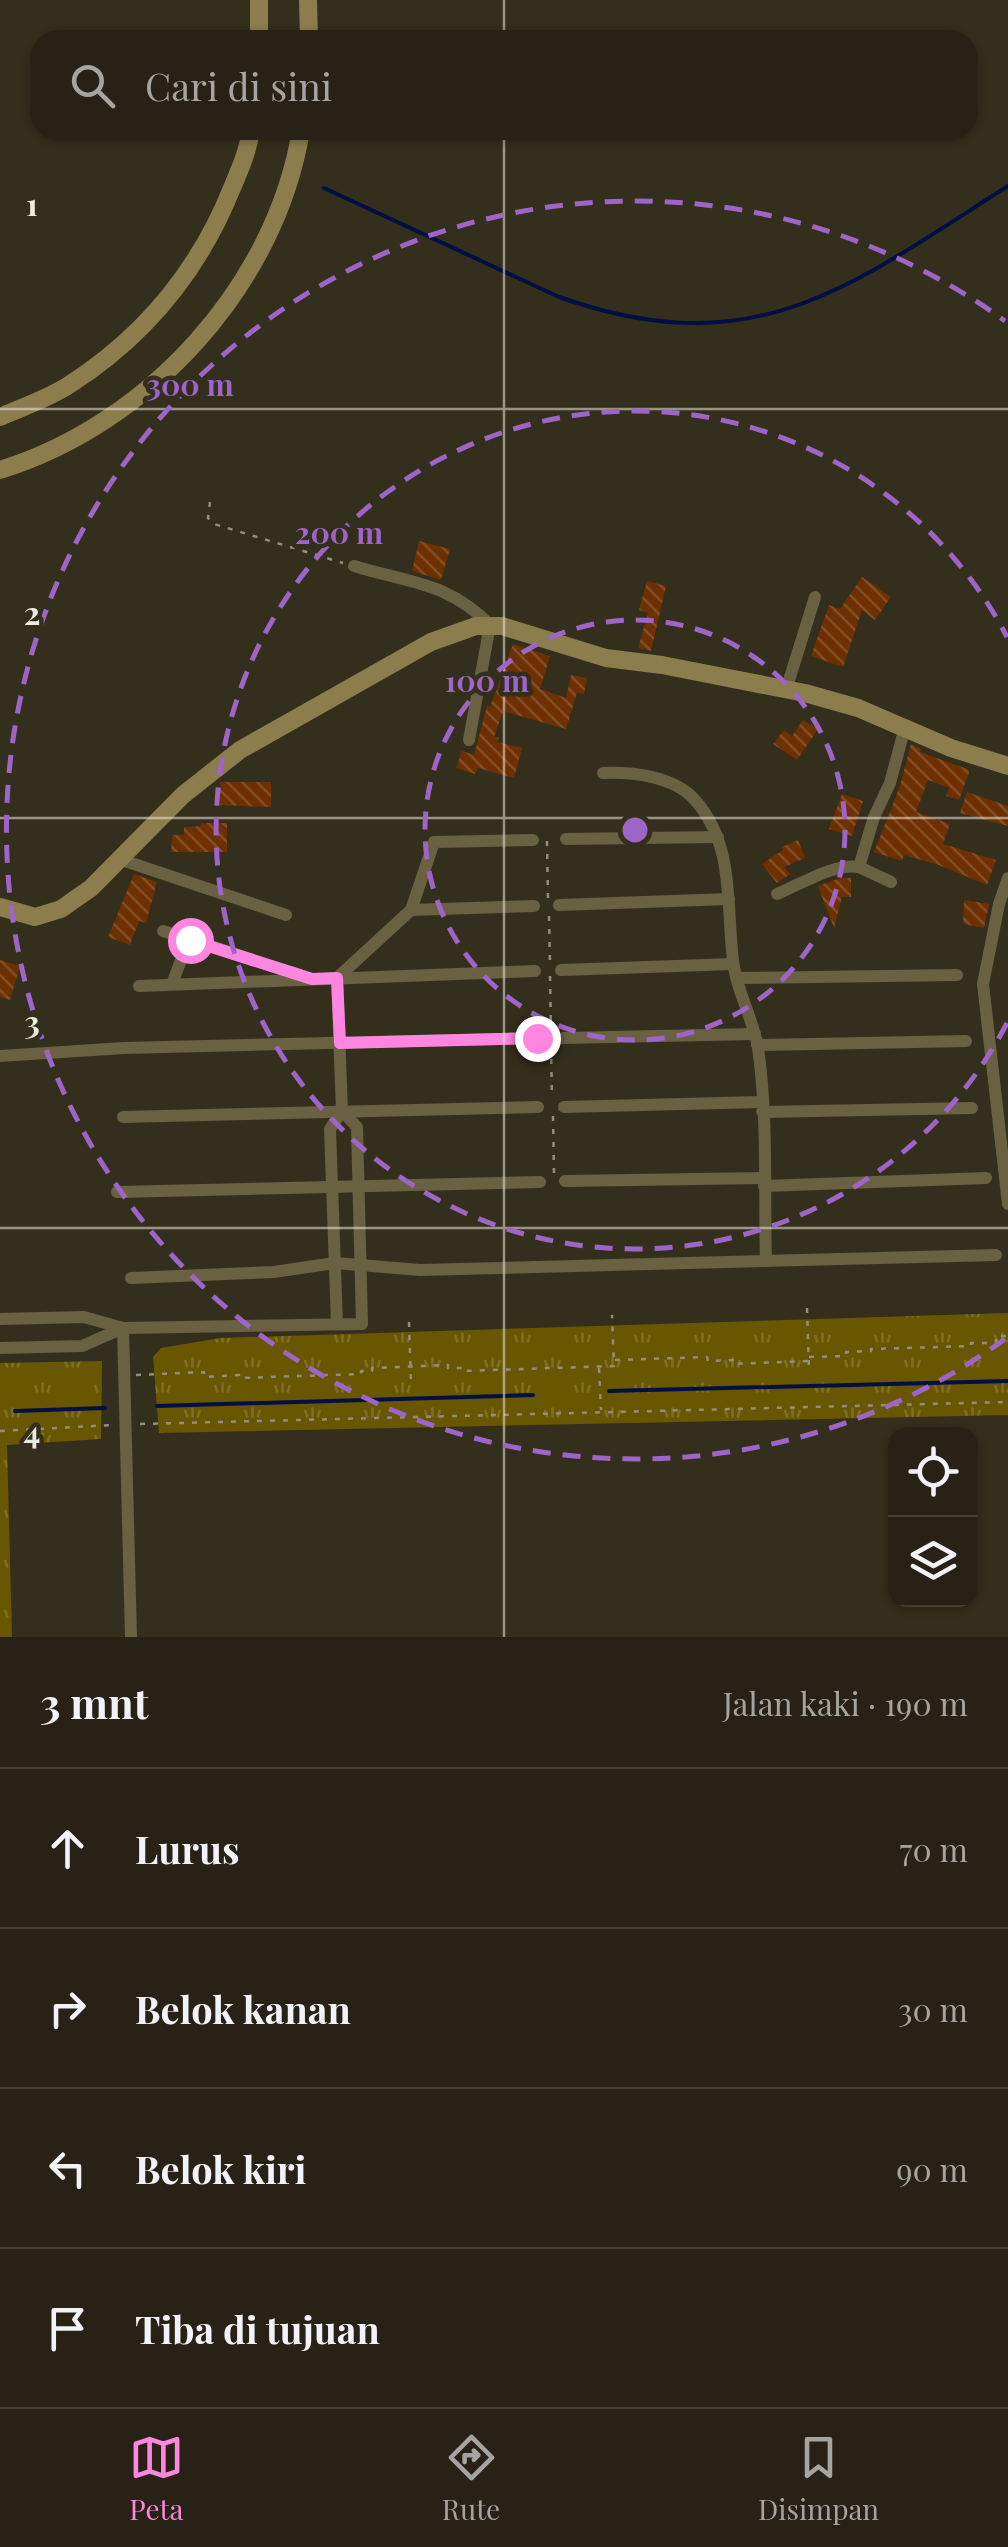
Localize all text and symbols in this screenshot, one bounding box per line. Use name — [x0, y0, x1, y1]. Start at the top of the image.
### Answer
search box — [30, 30, 978, 140]
icon: search — [65, 58, 120, 113]
text: Cari di sini — [145, 60, 332, 111]
text: 1 — [26, 181, 38, 224]
text: 300 m — [146, 364, 234, 404]
text: 200 m — [295, 512, 383, 552]
text: 2 — [24, 590, 40, 633]
text: 100 m — [445, 660, 529, 700]
centre of rings — [617, 812, 653, 848]
route start — [168, 918, 214, 964]
text: 3 — [24, 999, 40, 1042]
route end — [515, 1016, 561, 1062]
text: 4 — [24, 1409, 40, 1452]
map controls — [888, 1427, 978, 1607]
button: locate — [888, 1427, 978, 1517]
button: layers — [888, 1517, 978, 1607]
text: 3 mnt — [40, 1674, 149, 1730]
text: Jalan kaki · 190 m — [723, 1681, 968, 1724]
icon: ahead — [40, 1821, 95, 1876]
text: Lurus — [135, 1823, 240, 1874]
text: 70 m — [899, 1827, 968, 1870]
icon: right — [40, 1981, 95, 2036]
text: Belok kanan — [135, 1983, 351, 2034]
text: 30 m — [898, 1987, 968, 2030]
icon: left — [40, 2141, 95, 2196]
text: Belok kiri — [135, 2143, 307, 2194]
text: 90 m — [896, 2147, 968, 2190]
icon: arrive — [40, 2301, 95, 2356]
text: Tiba di tujuan — [135, 2303, 380, 2354]
tab: Peta — [129, 2430, 184, 2527]
tab: Rute — [442, 2430, 500, 2527]
tab: Disimpan — [758, 2430, 879, 2527]

